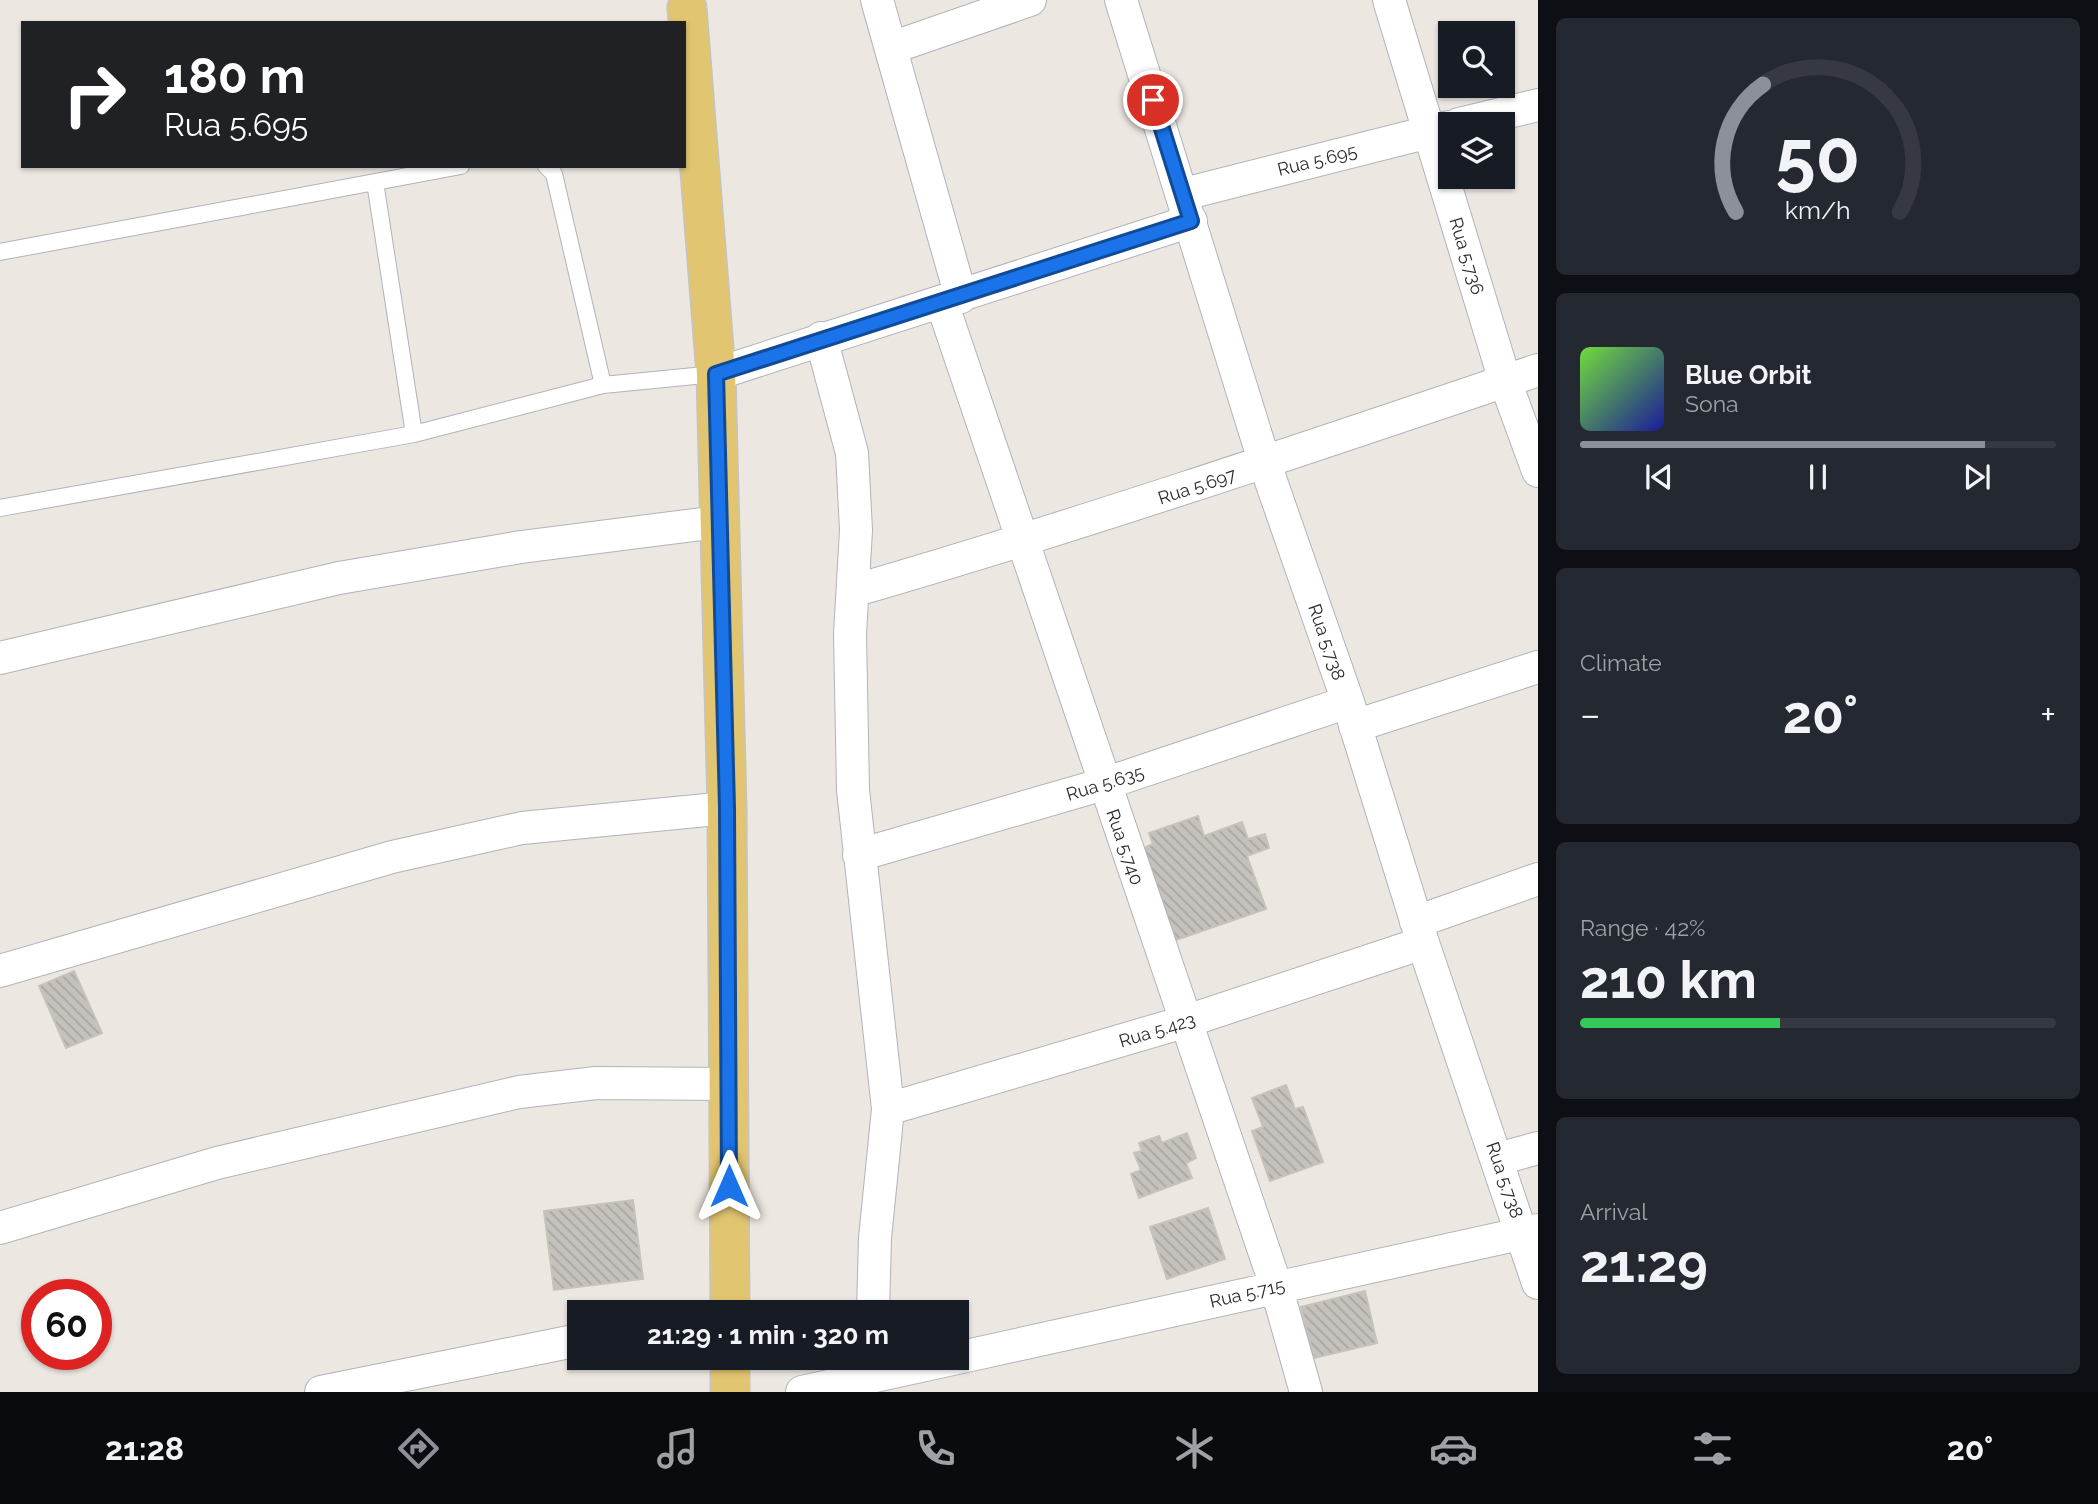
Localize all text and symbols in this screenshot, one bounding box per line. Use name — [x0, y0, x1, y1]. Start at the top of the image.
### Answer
map controls — [1438, 21, 1515, 189]
button: search — [1438, 21, 1515, 98]
text: 180 m — [164, 47, 305, 104]
icon: right — [49, 49, 140, 140]
pin — [1123, 70, 1183, 130]
icon: arrive — [1134, 81, 1172, 119]
text: Rua 5.695 — [164, 106, 308, 143]
button: layers — [1438, 112, 1515, 189]
text: 50 — [1775, 115, 1861, 200]
street label: Rua 5.695 — [1275, 140, 1359, 180]
text: km/h — [1785, 195, 1851, 225]
street label: Rua 5.736 — [1445, 215, 1489, 297]
text: Blue Orbit — [1685, 360, 1812, 390]
text: Sona — [1685, 390, 1739, 417]
icon: previous — [1640, 458, 1678, 496]
icon: pause — [1799, 458, 1837, 496]
icon: next — [1958, 458, 1996, 496]
street label: Rua 5.697 — [1155, 463, 1239, 508]
street label: Rua 5.738 — [1304, 601, 1350, 683]
text: Climate — [1580, 649, 1662, 676]
text: 20° — [1783, 684, 1858, 745]
text: − — [1580, 692, 1600, 737]
text: + — [2040, 692, 2056, 737]
street label: Rua 5.635 — [1064, 761, 1147, 805]
street label: Rua 5.740 — [1102, 806, 1148, 888]
text: Range · 42% — [1580, 914, 1706, 941]
text: 210 km — [1580, 949, 1757, 1010]
street label: Rua 5.423 — [1116, 1008, 1198, 1052]
street label: Rua 5.738 — [1482, 1139, 1528, 1221]
position arrow — [692, 1149, 766, 1223]
text: Arrival — [1580, 1198, 1647, 1225]
text: 21:29 — [1580, 1233, 1708, 1294]
street label: Rua 5.715 — [1207, 1274, 1287, 1312]
speed limit sign: 60 — [21, 1279, 112, 1370]
text: 21:29 · 1 min · 320 m — [647, 1320, 889, 1350]
icon: directions — [394, 1424, 443, 1473]
icon: music — [653, 1424, 702, 1473]
icon: phone — [911, 1424, 960, 1473]
icon: climate — [1170, 1424, 1219, 1473]
icon: car — [1429, 1424, 1478, 1473]
icon: filters — [1688, 1424, 1737, 1473]
text: 21:28 — [105, 1430, 184, 1467]
text: 20° — [1947, 1430, 1993, 1467]

